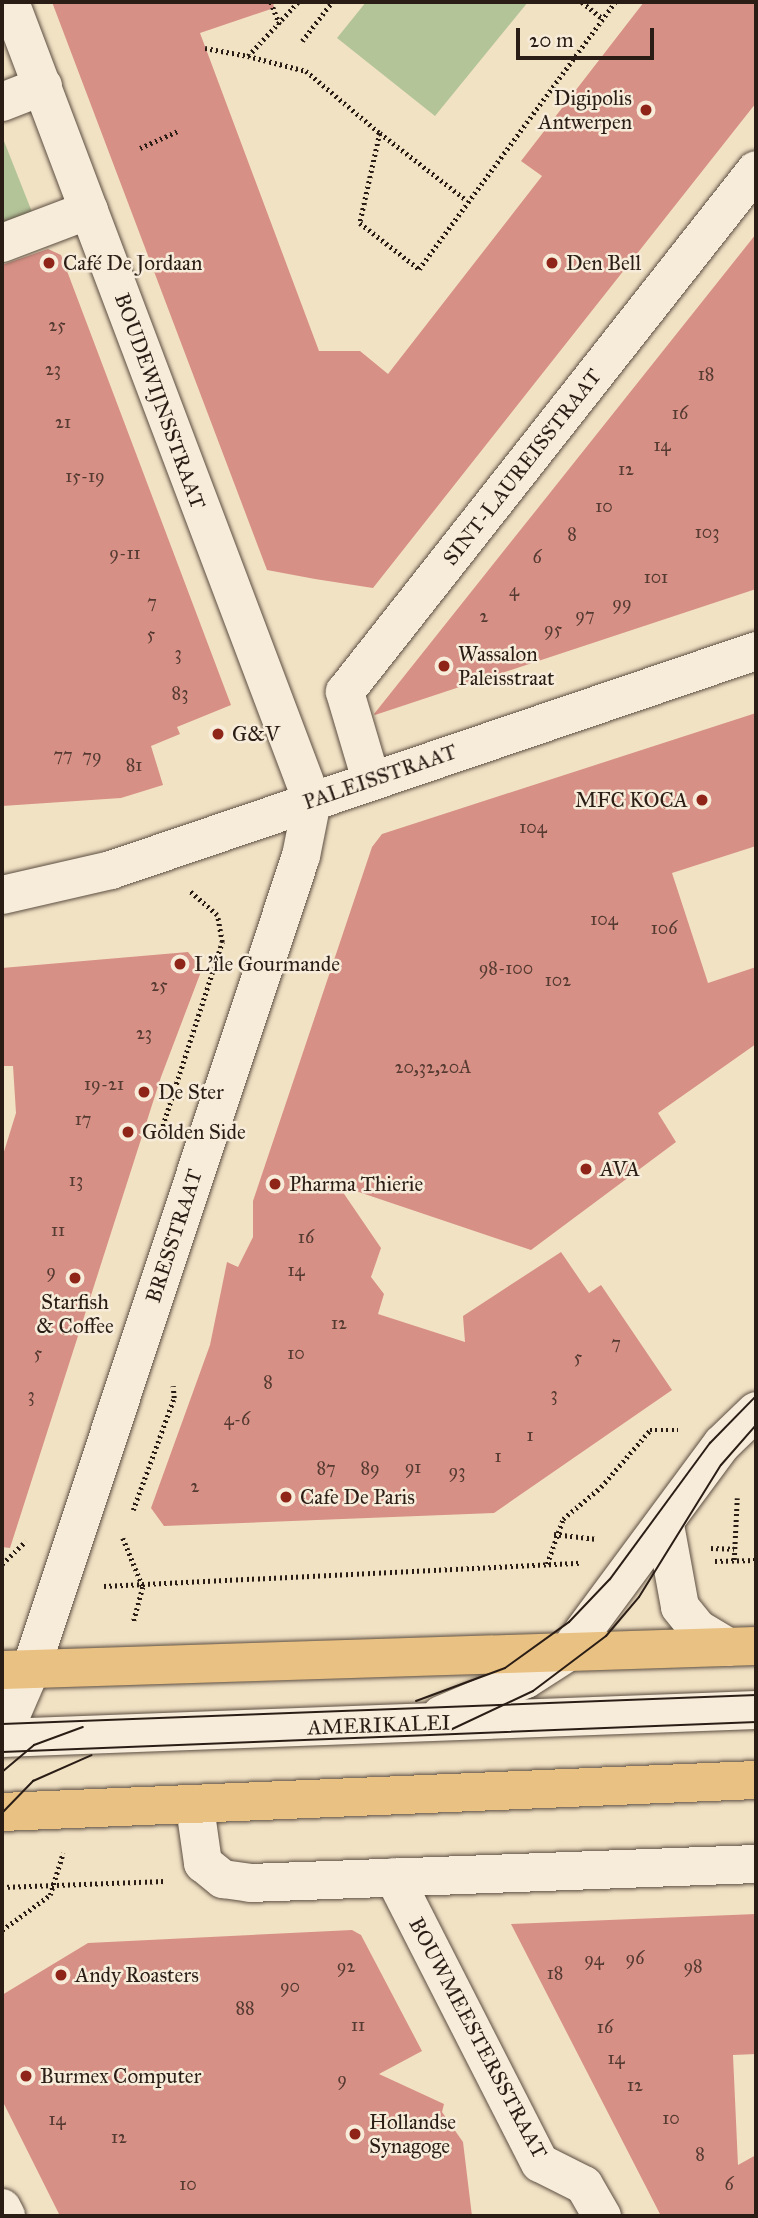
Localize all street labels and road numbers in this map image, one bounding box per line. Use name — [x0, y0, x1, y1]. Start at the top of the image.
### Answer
street label: BOUDEWIJNSSTRAAT — [109, 290, 211, 512]
street label: SINT-LAUREISSTRAAT — [438, 364, 606, 570]
street label: PALEISSTRAAT — [300, 739, 460, 815]
street label: BRESSTRAAT — [141, 1166, 207, 1306]
street label: AMERIKALEI — [307, 1710, 451, 1740]
street label: BOUWMEESTERSSTRAAT — [404, 1913, 552, 2163]

